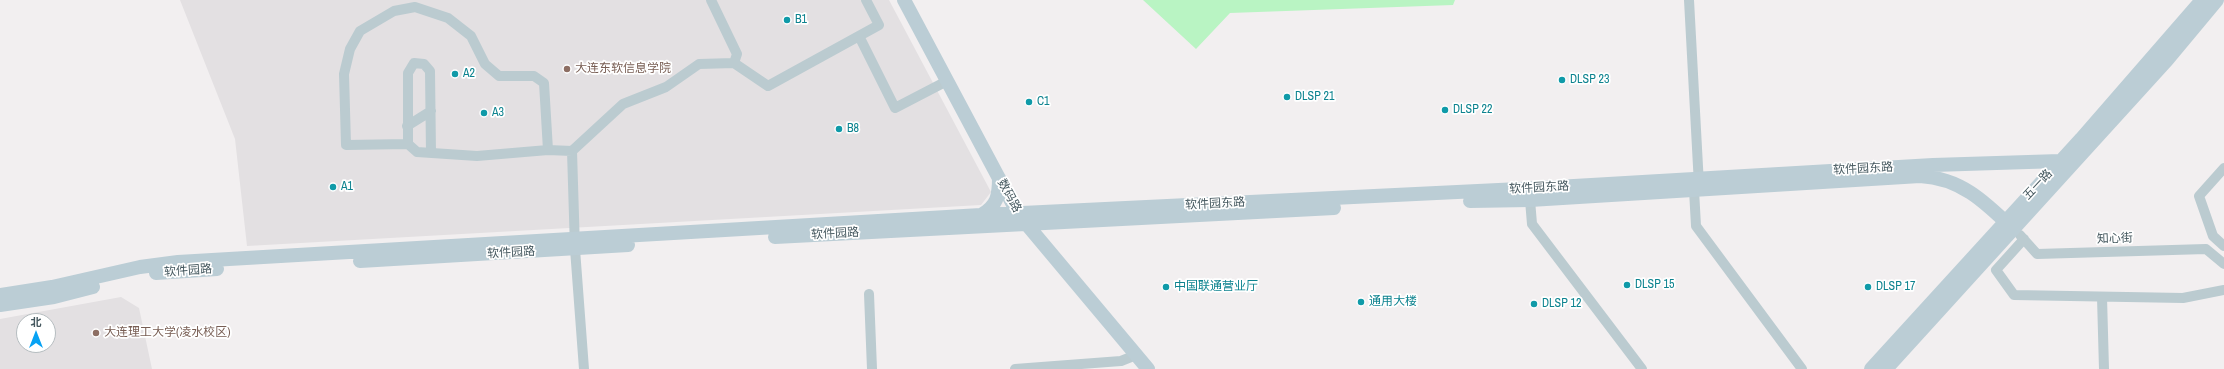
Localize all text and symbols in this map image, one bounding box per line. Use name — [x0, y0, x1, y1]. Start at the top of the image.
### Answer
place label: B1 — [795, 13, 807, 27]
marker: B1 — [782, 15, 792, 25]
place label: 大连东软信息学院 — [575, 62, 671, 76]
marker: 大连东软信息学院 — [562, 64, 572, 74]
place label: A2 — [463, 67, 475, 81]
marker: A2 — [450, 69, 460, 79]
place label: DLSP 23 — [1570, 73, 1609, 87]
marker: DLSP 23 — [1557, 75, 1567, 85]
place label: DLSP 21 — [1295, 90, 1334, 104]
marker: DLSP 21 — [1282, 92, 1292, 102]
place label: C1 — [1037, 95, 1050, 109]
marker: C1 — [1024, 97, 1034, 107]
place label: DLSP 22 — [1453, 103, 1492, 117]
marker: DLSP 22 — [1440, 105, 1450, 115]
place label: A3 — [492, 106, 504, 120]
marker: A3 — [479, 108, 489, 118]
place label: B8 — [847, 122, 859, 136]
marker: B8 — [834, 124, 844, 134]
street label: 软件园东路 — [1833, 160, 1893, 178]
street label: 五一路 — [2020, 167, 2056, 203]
street label: 数码路 — [994, 177, 1024, 215]
street label: 软件园东路 — [1509, 179, 1569, 197]
place label: A1 — [341, 180, 353, 194]
marker: A1 — [328, 182, 338, 192]
street label: 软件园东路 — [1185, 195, 1245, 213]
street label: 软件园路 — [811, 226, 859, 242]
street label: 知心街 — [2097, 231, 2133, 247]
street label: 软件园路 — [487, 245, 535, 261]
street label: 软件园路 — [164, 262, 212, 280]
place label: DLSP 15 — [1635, 278, 1674, 292]
place label: 中国联通营业厅 — [1174, 280, 1258, 294]
marker: DLSP 15 — [1622, 280, 1632, 290]
place label: DLSP 17 — [1876, 280, 1915, 294]
marker: 中国联通营业厅 — [1161, 282, 1171, 292]
marker: DLSP 17 — [1863, 282, 1873, 292]
place label: 通用大楼 — [1369, 295, 1417, 309]
marker: 通用大楼 — [1356, 297, 1366, 307]
place label: DLSP 12 — [1542, 297, 1581, 311]
marker: DLSP 12 — [1529, 299, 1539, 309]
north arrow — [16, 313, 56, 353]
text: 北 — [31, 315, 42, 329]
place label: 大连理工大学(凌水校区) — [104, 326, 231, 340]
marker: 大连理工大学(凌水校区) — [91, 328, 101, 338]

